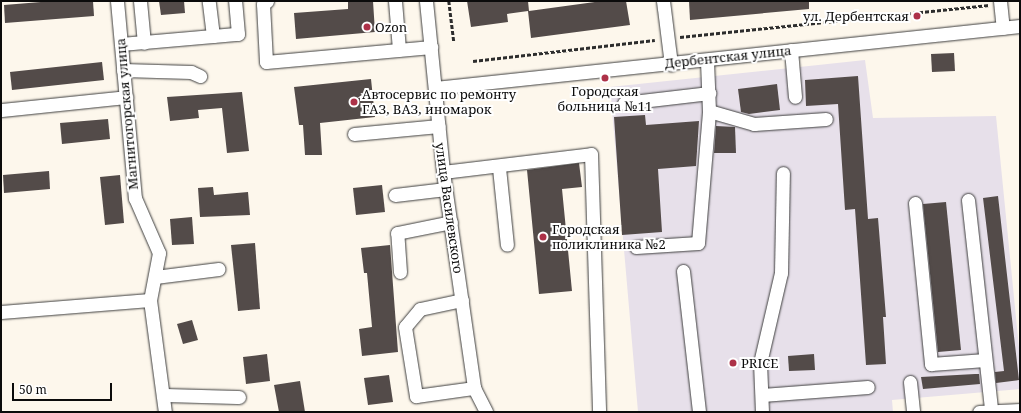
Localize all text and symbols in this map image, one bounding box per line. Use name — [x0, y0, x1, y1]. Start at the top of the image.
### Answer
place label: ул. Дербентская — [803, 8, 909, 24]
marker: ул. Дербентская — [912, 11, 922, 21]
place label: Ozon — [375, 19, 407, 35]
marker: Ozon — [362, 22, 372, 32]
street label: Магнитогорская улица — [113, 37, 141, 191]
street label: Дербентская улица — [664, 43, 792, 71]
marker: Городская больница №11 — [600, 73, 610, 83]
place label: Городская больница №11 — [558, 84, 652, 115]
place label: Автосервис по ремонту ГАЗ, ВАЗ, иномарок — [362, 87, 516, 118]
marker: Автосервис по ремонту ГАЗ, ВАЗ, иномарок — [349, 97, 359, 107]
street label: улица Василевского — [432, 142, 466, 274]
place label: Городская поликлиника №2 — [552, 222, 666, 253]
marker: Городская поликлиника №2 — [537, 231, 549, 243]
place label: PRICE — [741, 355, 778, 371]
marker: PRICE — [728, 358, 738, 368]
scale bar — [14, 375, 114, 401]
text: 50 m — [19, 381, 47, 398]

